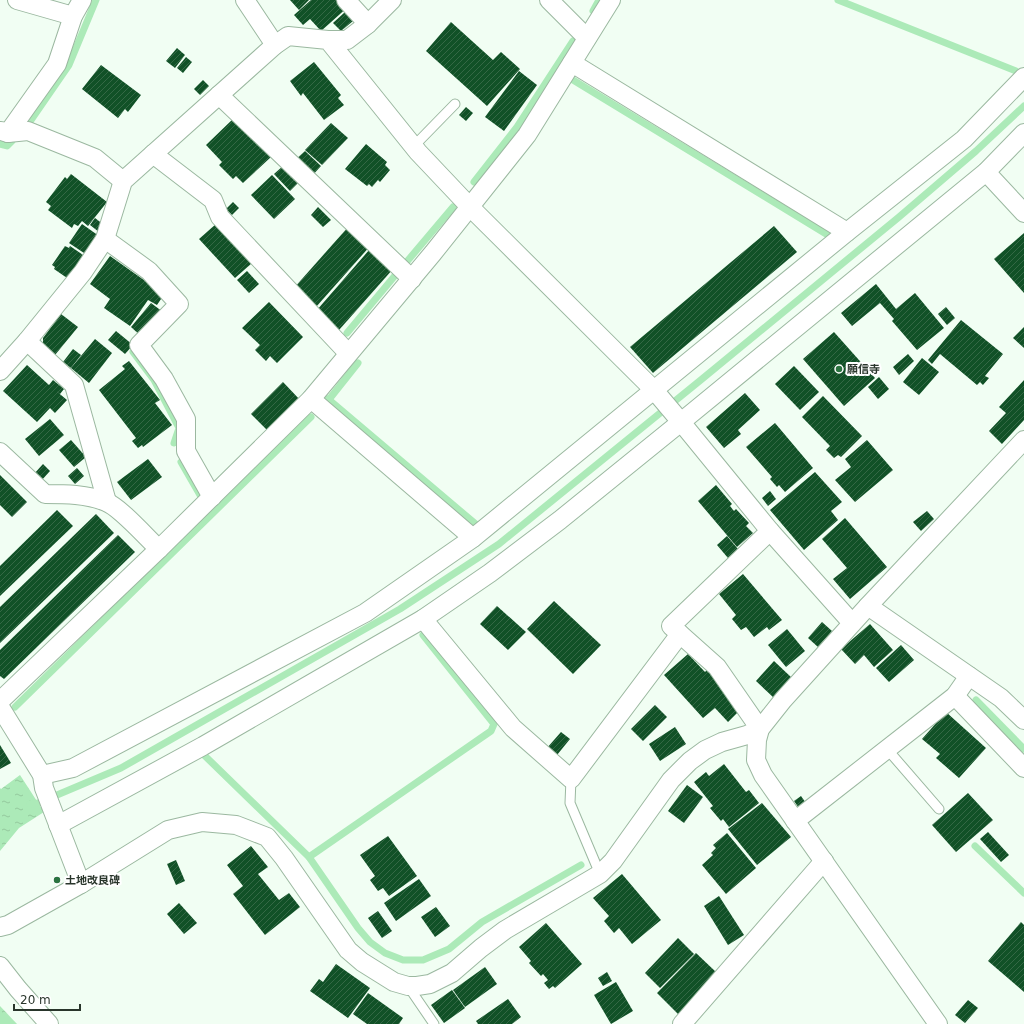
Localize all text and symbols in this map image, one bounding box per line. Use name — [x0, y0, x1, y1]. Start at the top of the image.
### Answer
place label: 願信寺 — [847, 363, 880, 376]
marker: 願信寺 — [834, 364, 844, 374]
place label: 土地改良碑 — [65, 874, 120, 887]
marker: 土地改良碑 — [52, 875, 62, 885]
scale bar — [14, 986, 80, 1012]
text: 20 m — [20, 993, 51, 1007]

